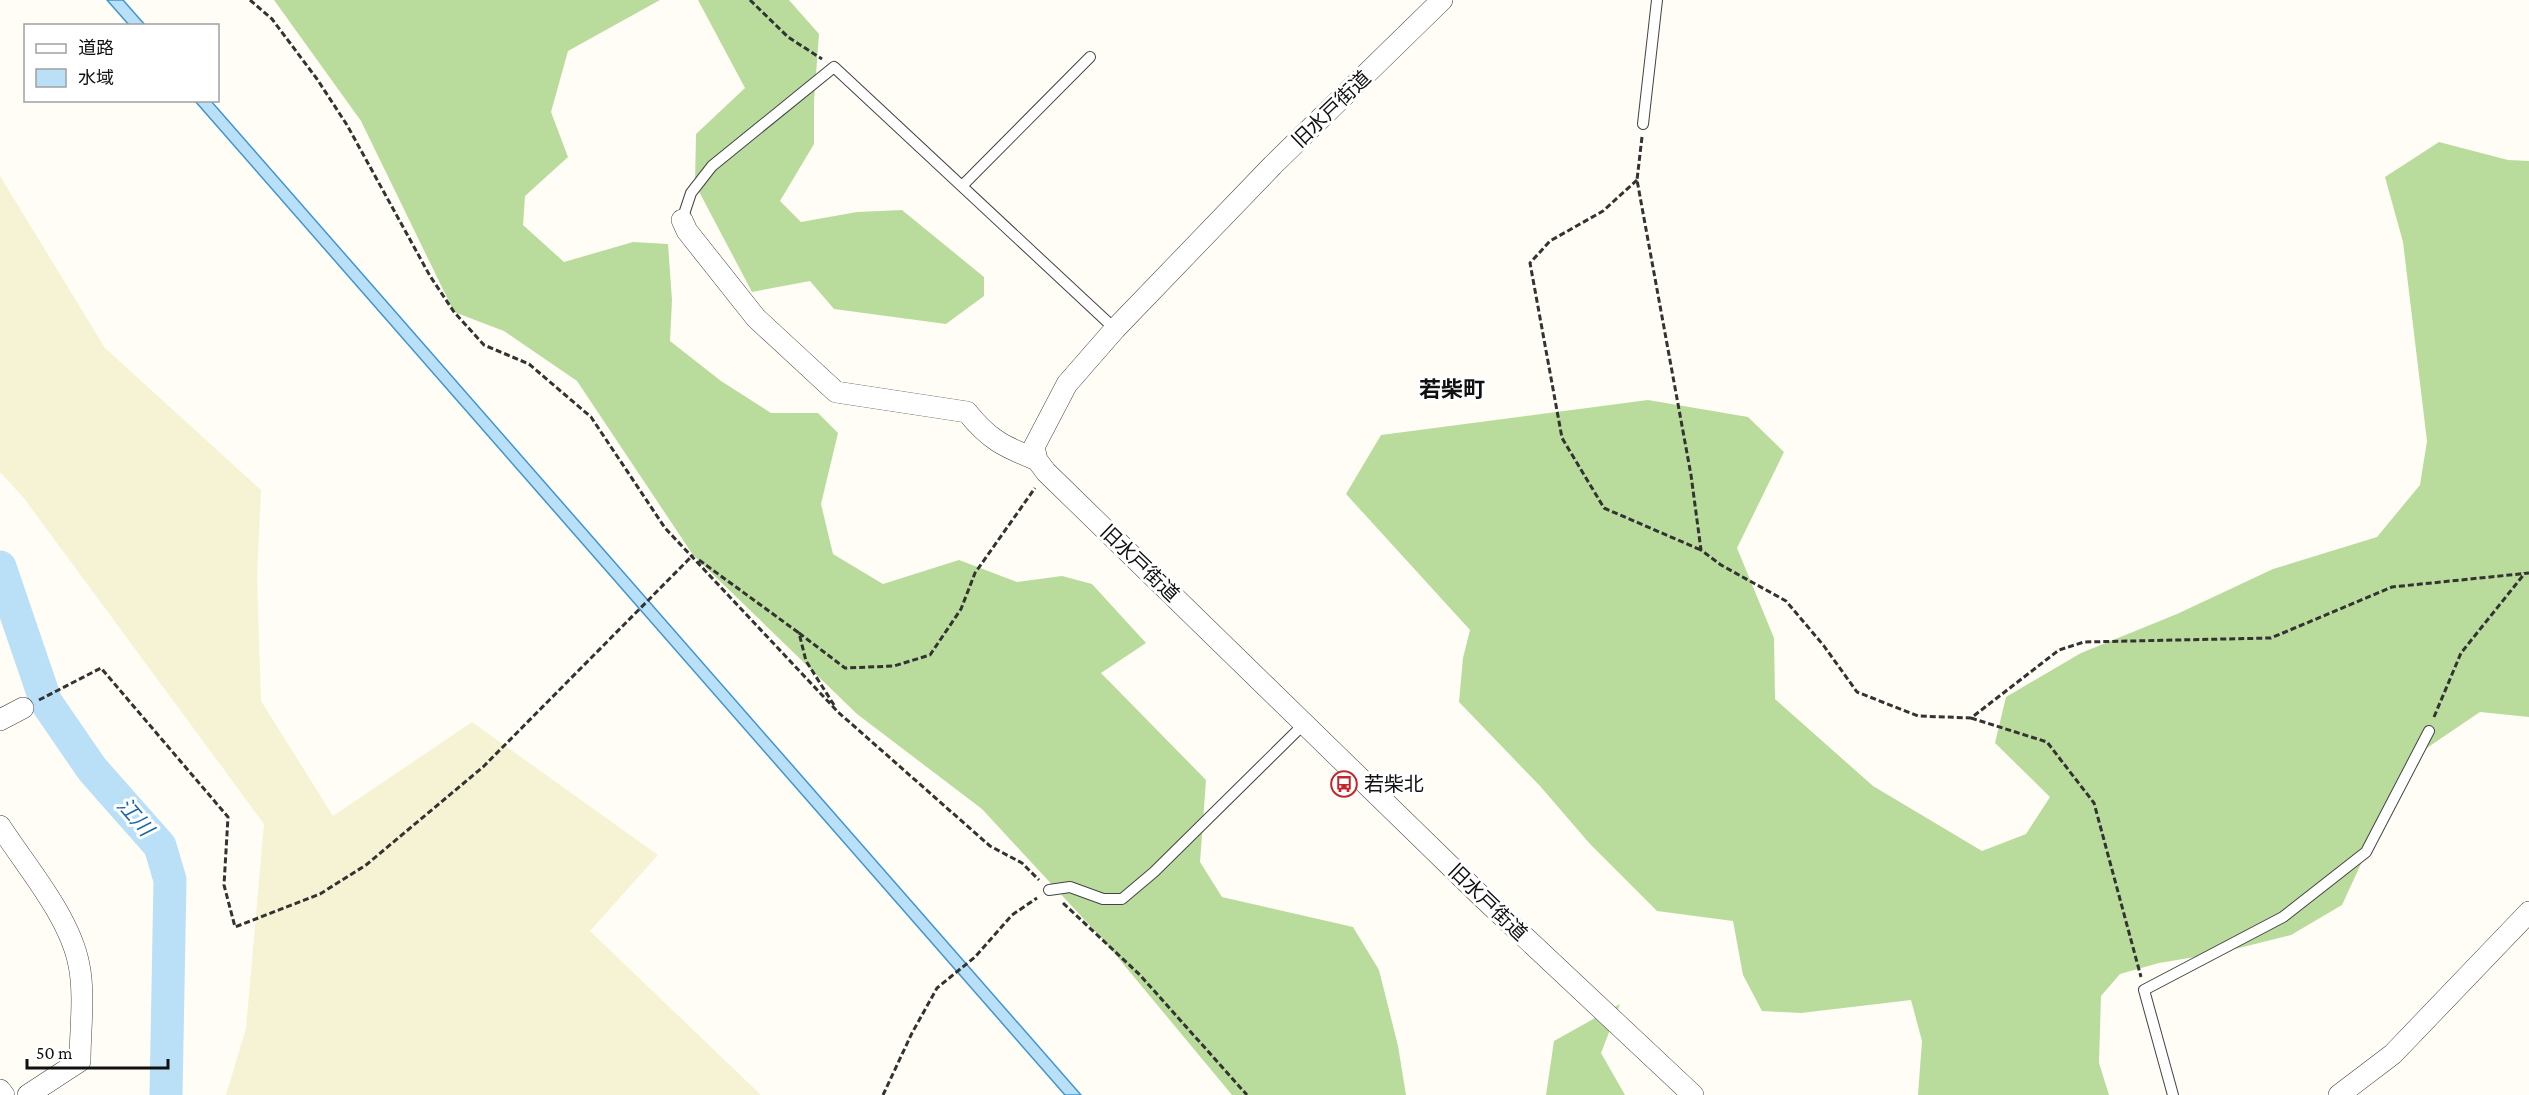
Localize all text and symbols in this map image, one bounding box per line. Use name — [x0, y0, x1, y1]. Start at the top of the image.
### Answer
legend — [24, 24, 219, 102]
text: 道路 — [78, 38, 114, 58]
street label: 旧水戸街道 — [1287, 66, 1375, 152]
text: 水域 — [78, 68, 114, 88]
district label: 若柴町 — [1419, 377, 1485, 402]
street label: 旧水戸街道 — [1096, 520, 1184, 606]
bus stop icon: 若柴北 — [1329, 769, 1359, 799]
place label: 若柴北 — [1364, 773, 1424, 795]
water label: 江川 — [112, 793, 159, 842]
street label: 旧水戸街道 — [1444, 859, 1532, 945]
scale bar — [27, 1032, 168, 1070]
text: 50 m — [36, 1043, 73, 1063]

